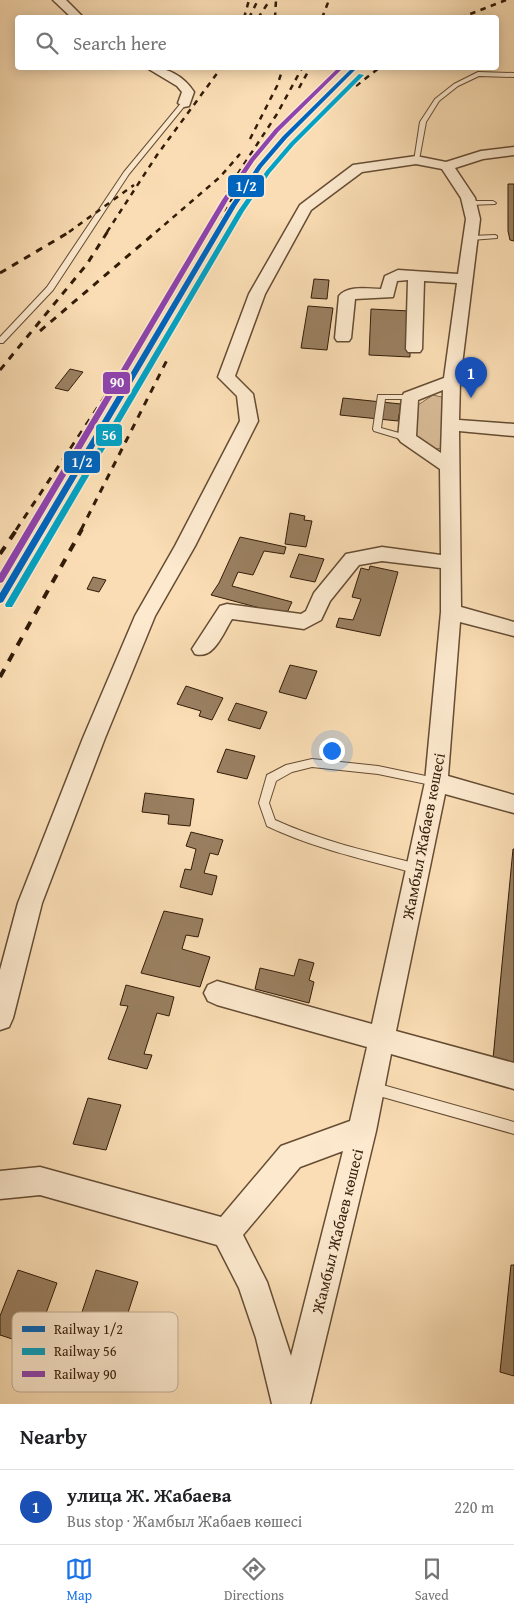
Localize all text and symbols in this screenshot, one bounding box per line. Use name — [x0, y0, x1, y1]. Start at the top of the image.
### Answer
search box — [15, 15, 499, 70]
icon: search — [33, 29, 61, 57]
text: Search here — [73, 29, 167, 57]
line badge: 1/2 — [227, 174, 265, 198]
text: 1/2 — [235, 176, 257, 196]
pin: 1 — [455, 357, 487, 398]
line badge: 90 — [102, 371, 131, 395]
text: 90 — [110, 372, 124, 392]
line badge: 56 — [95, 423, 123, 447]
text: 56 — [102, 425, 116, 445]
line badge: 1/2 — [63, 450, 101, 474]
text: 1/2 — [71, 452, 93, 472]
your location — [319, 738, 345, 764]
street label: Жамбыл Жабаев көшесі — [395, 750, 451, 922]
street label: Жамбыл Жабаев көшесі — [305, 1146, 369, 1317]
legend — [12, 1312, 178, 1392]
text: Railway 1/2 — [54, 1319, 123, 1339]
text: Railway 56 — [54, 1341, 117, 1361]
text: Railway 90 — [54, 1364, 117, 1384]
text: Nearby — [20, 1421, 87, 1452]
text: улица Ж. Жабаева — [67, 1481, 231, 1509]
text: 1 — [32, 1495, 40, 1519]
text: 220 m — [454, 1495, 494, 1519]
text: Bus stop · Жамбыл Жабаев көшесі — [67, 1509, 302, 1533]
tab: Map — [65, 1555, 93, 1605]
tab: Directions — [224, 1555, 284, 1605]
tab: Saved — [415, 1555, 449, 1605]

